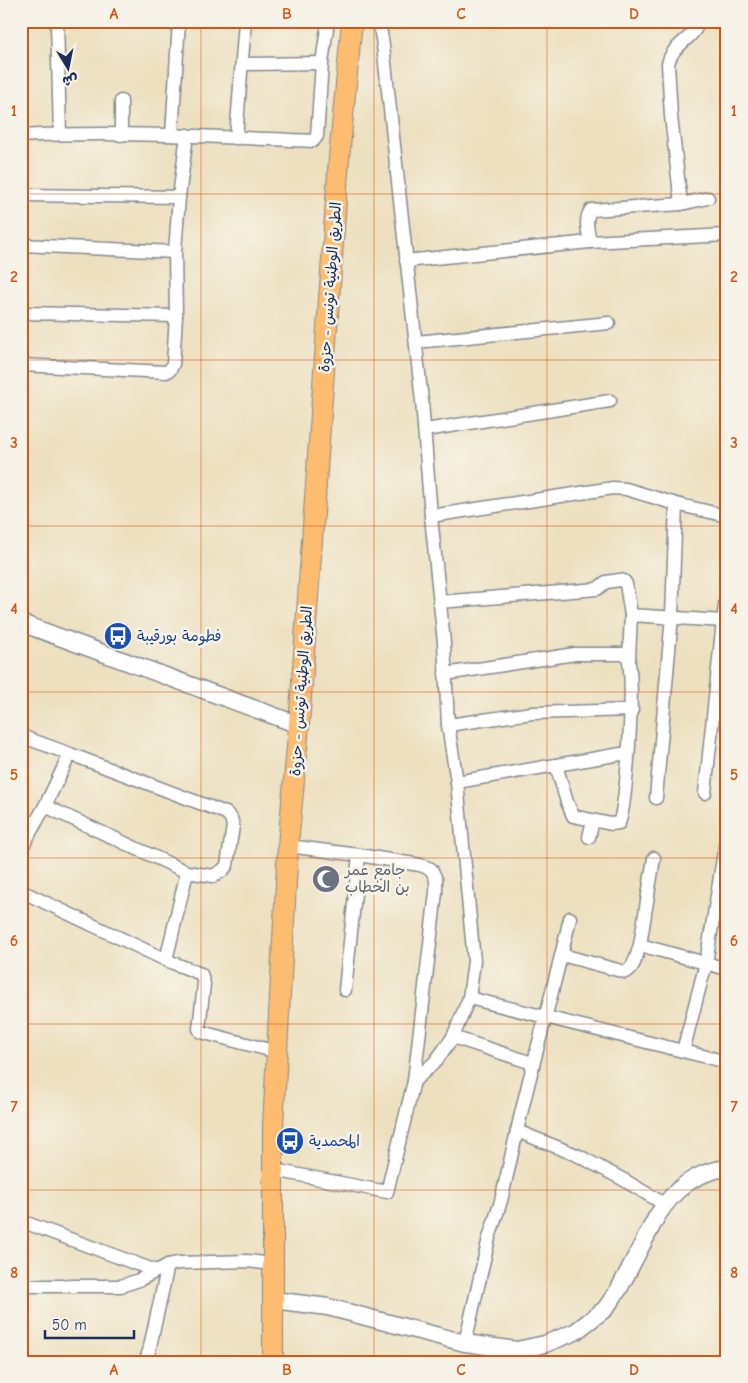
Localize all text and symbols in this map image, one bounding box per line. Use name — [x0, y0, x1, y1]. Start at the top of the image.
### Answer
text: A — [110, 5, 119, 23]
text: B — [282, 5, 292, 23]
text: C — [456, 5, 466, 23]
text: D — [629, 5, 639, 23]
north arrow — [42, 42, 92, 92]
text: ش — [61, 71, 79, 90]
text: 1 — [11, 102, 17, 120]
text: 1 — [731, 102, 737, 120]
street label: الطريق الوطنية تونس - حزوة — [315, 201, 346, 373]
text: 2 — [10, 268, 18, 286]
text: 2 — [730, 268, 738, 286]
text: 3 — [10, 434, 18, 452]
text: 3 — [730, 434, 738, 452]
text: 4 — [10, 600, 18, 618]
text: 4 — [730, 600, 738, 618]
street label: الطريق الوطنية تونس - حزوة — [286, 605, 317, 777]
bus stop icon: فطومة بورقيبة — [103, 621, 133, 651]
place label: فطومة بورقيبة — [137, 627, 222, 646]
text: 5 — [10, 766, 18, 784]
text: 5 — [730, 766, 738, 784]
place label: جامع عمر بن الخطاب — [343, 861, 410, 896]
mosque icon: جامع عمر بن الخطاب — [311, 864, 341, 894]
text: 6 — [10, 932, 18, 950]
text: 6 — [730, 932, 738, 950]
text: 7 — [10, 1098, 18, 1116]
text: 7 — [730, 1098, 738, 1116]
bus stop icon: المحمدية — [275, 1126, 305, 1156]
place label: المحمدية — [309, 1132, 360, 1150]
text: 8 — [10, 1264, 18, 1282]
text: 8 — [730, 1264, 738, 1282]
scale bar — [45, 1308, 134, 1340]
text: 50 m — [52, 1316, 87, 1334]
text: A — [110, 1361, 119, 1379]
text: B — [282, 1361, 292, 1379]
text: C — [456, 1361, 466, 1379]
text: D — [629, 1361, 639, 1379]

